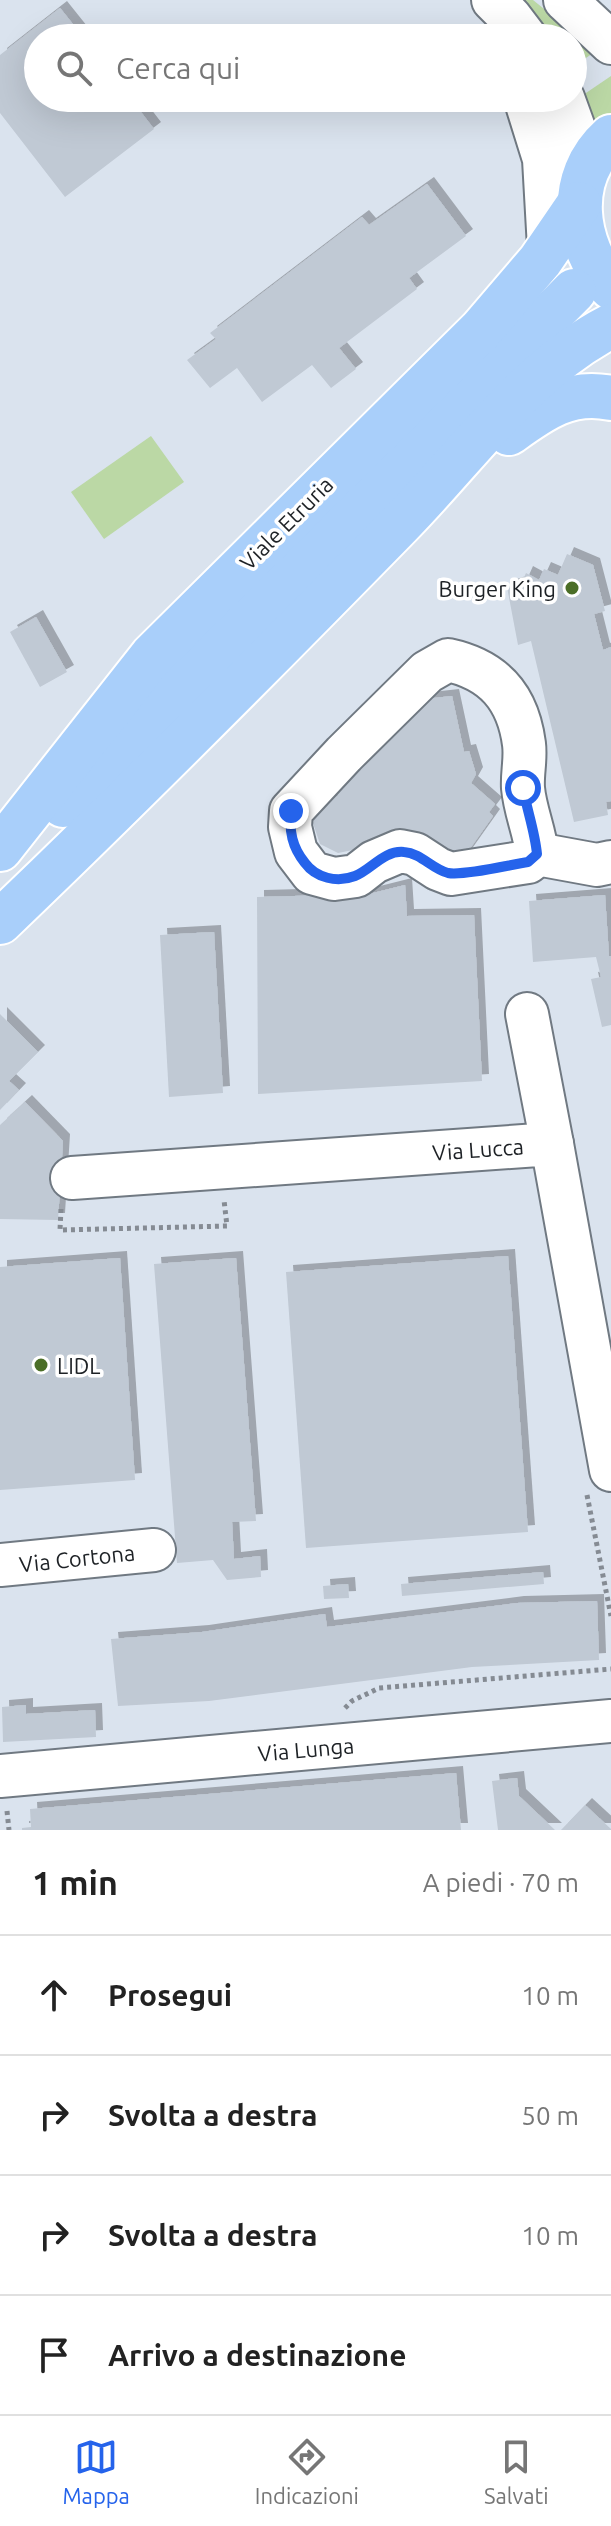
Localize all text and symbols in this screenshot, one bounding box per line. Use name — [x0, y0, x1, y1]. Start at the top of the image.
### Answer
search box — [24, 24, 587, 112]
icon: search — [52, 46, 96, 90]
text: Cerca qui — [116, 51, 240, 85]
street label: Viale Etruria — [234, 471, 338, 575]
place label: Burger King — [439, 576, 556, 601]
marker: Burger King — [563, 579, 581, 597]
route start — [505, 770, 541, 806]
route end — [273, 793, 309, 829]
street label: Via Lucca — [431, 1133, 525, 1165]
place label: LIDL — [57, 1353, 101, 1378]
marker: LIDL — [32, 1356, 50, 1374]
street label: Via Cortona — [18, 1539, 136, 1577]
street label: Via Lunga — [257, 1732, 355, 1766]
text: 1 min — [32, 1863, 118, 1901]
text: A piedi · 70 m — [423, 1868, 579, 1897]
icon: ahead — [32, 1973, 76, 2017]
text: Prosegui — [108, 1978, 232, 2012]
text: 10 m — [521, 1981, 579, 2010]
icon: right — [32, 2093, 76, 2137]
text: Svolta a destra — [108, 2098, 317, 2132]
text: 50 m — [521, 2101, 579, 2130]
icon: right — [32, 2213, 76, 2257]
text: Svolta a destra — [108, 2218, 317, 2252]
text: 10 m — [521, 2221, 579, 2250]
icon: arrive — [32, 2333, 76, 2377]
text: Arrivo a destinazione — [108, 2338, 406, 2372]
tab: Mappa — [62, 2435, 130, 2508]
tab: Indicazioni — [255, 2435, 359, 2508]
tab: Salvati — [484, 2435, 549, 2508]

